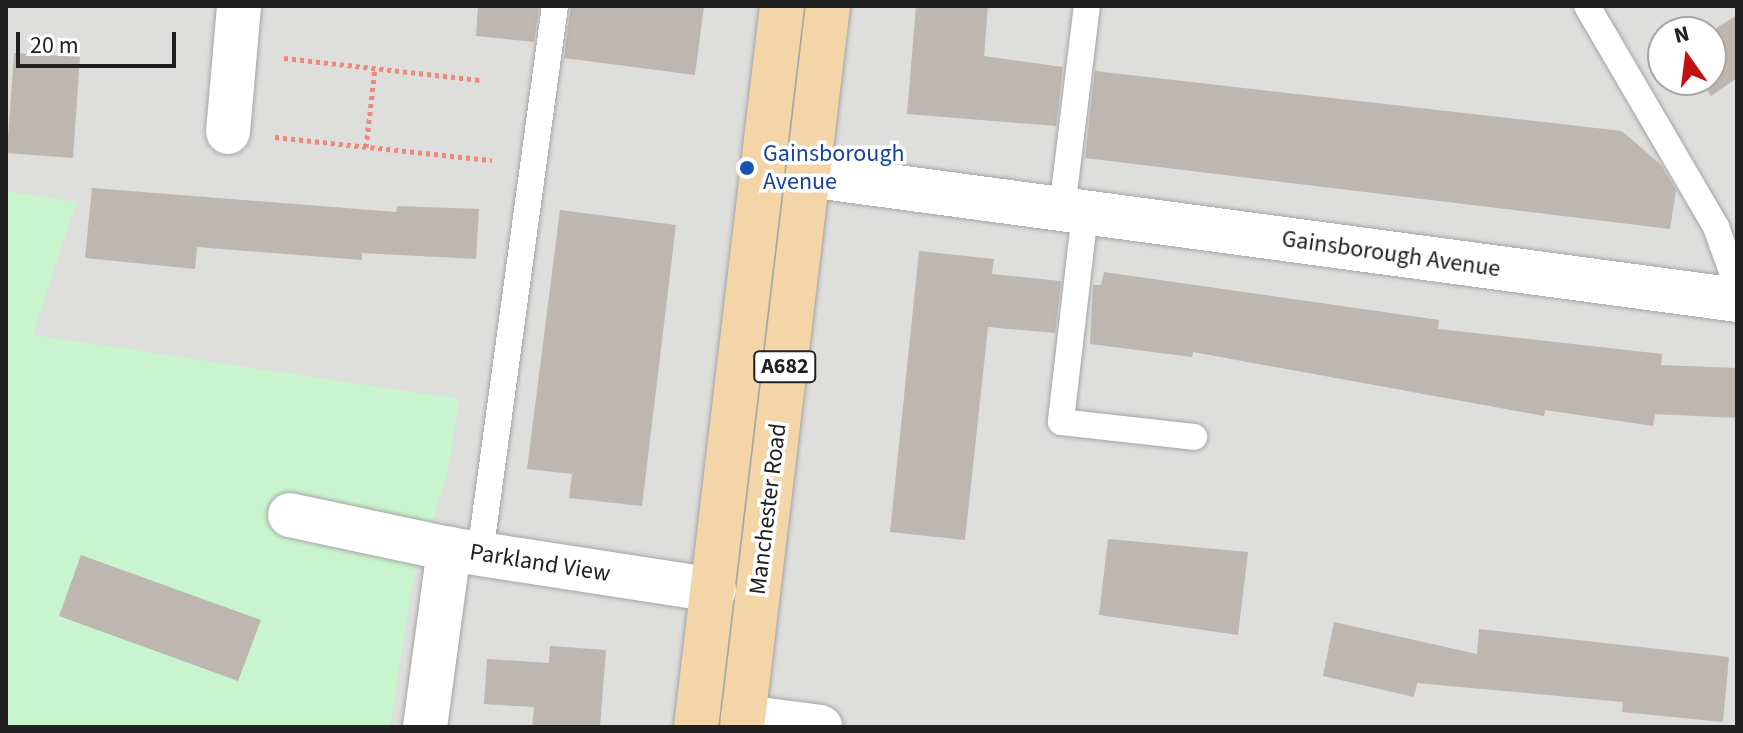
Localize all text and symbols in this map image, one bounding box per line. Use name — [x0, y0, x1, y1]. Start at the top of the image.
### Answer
scale bar — [20, 16, 180, 66]
north arrow — [1647, 16, 1727, 96]
text: N — [1671, 17, 1693, 52]
text: 20 m — [30, 28, 79, 63]
place label: Gainsborough Avenue — [763, 140, 905, 196]
marker: Gainsborough Avenue — [738, 159, 756, 177]
street label: Gainsborough Avenue — [1280, 224, 1502, 284]
road number: A682 — [753, 349, 817, 385]
street label: Manchester Road — [743, 422, 793, 596]
street label: Parkland View — [468, 538, 612, 588]

